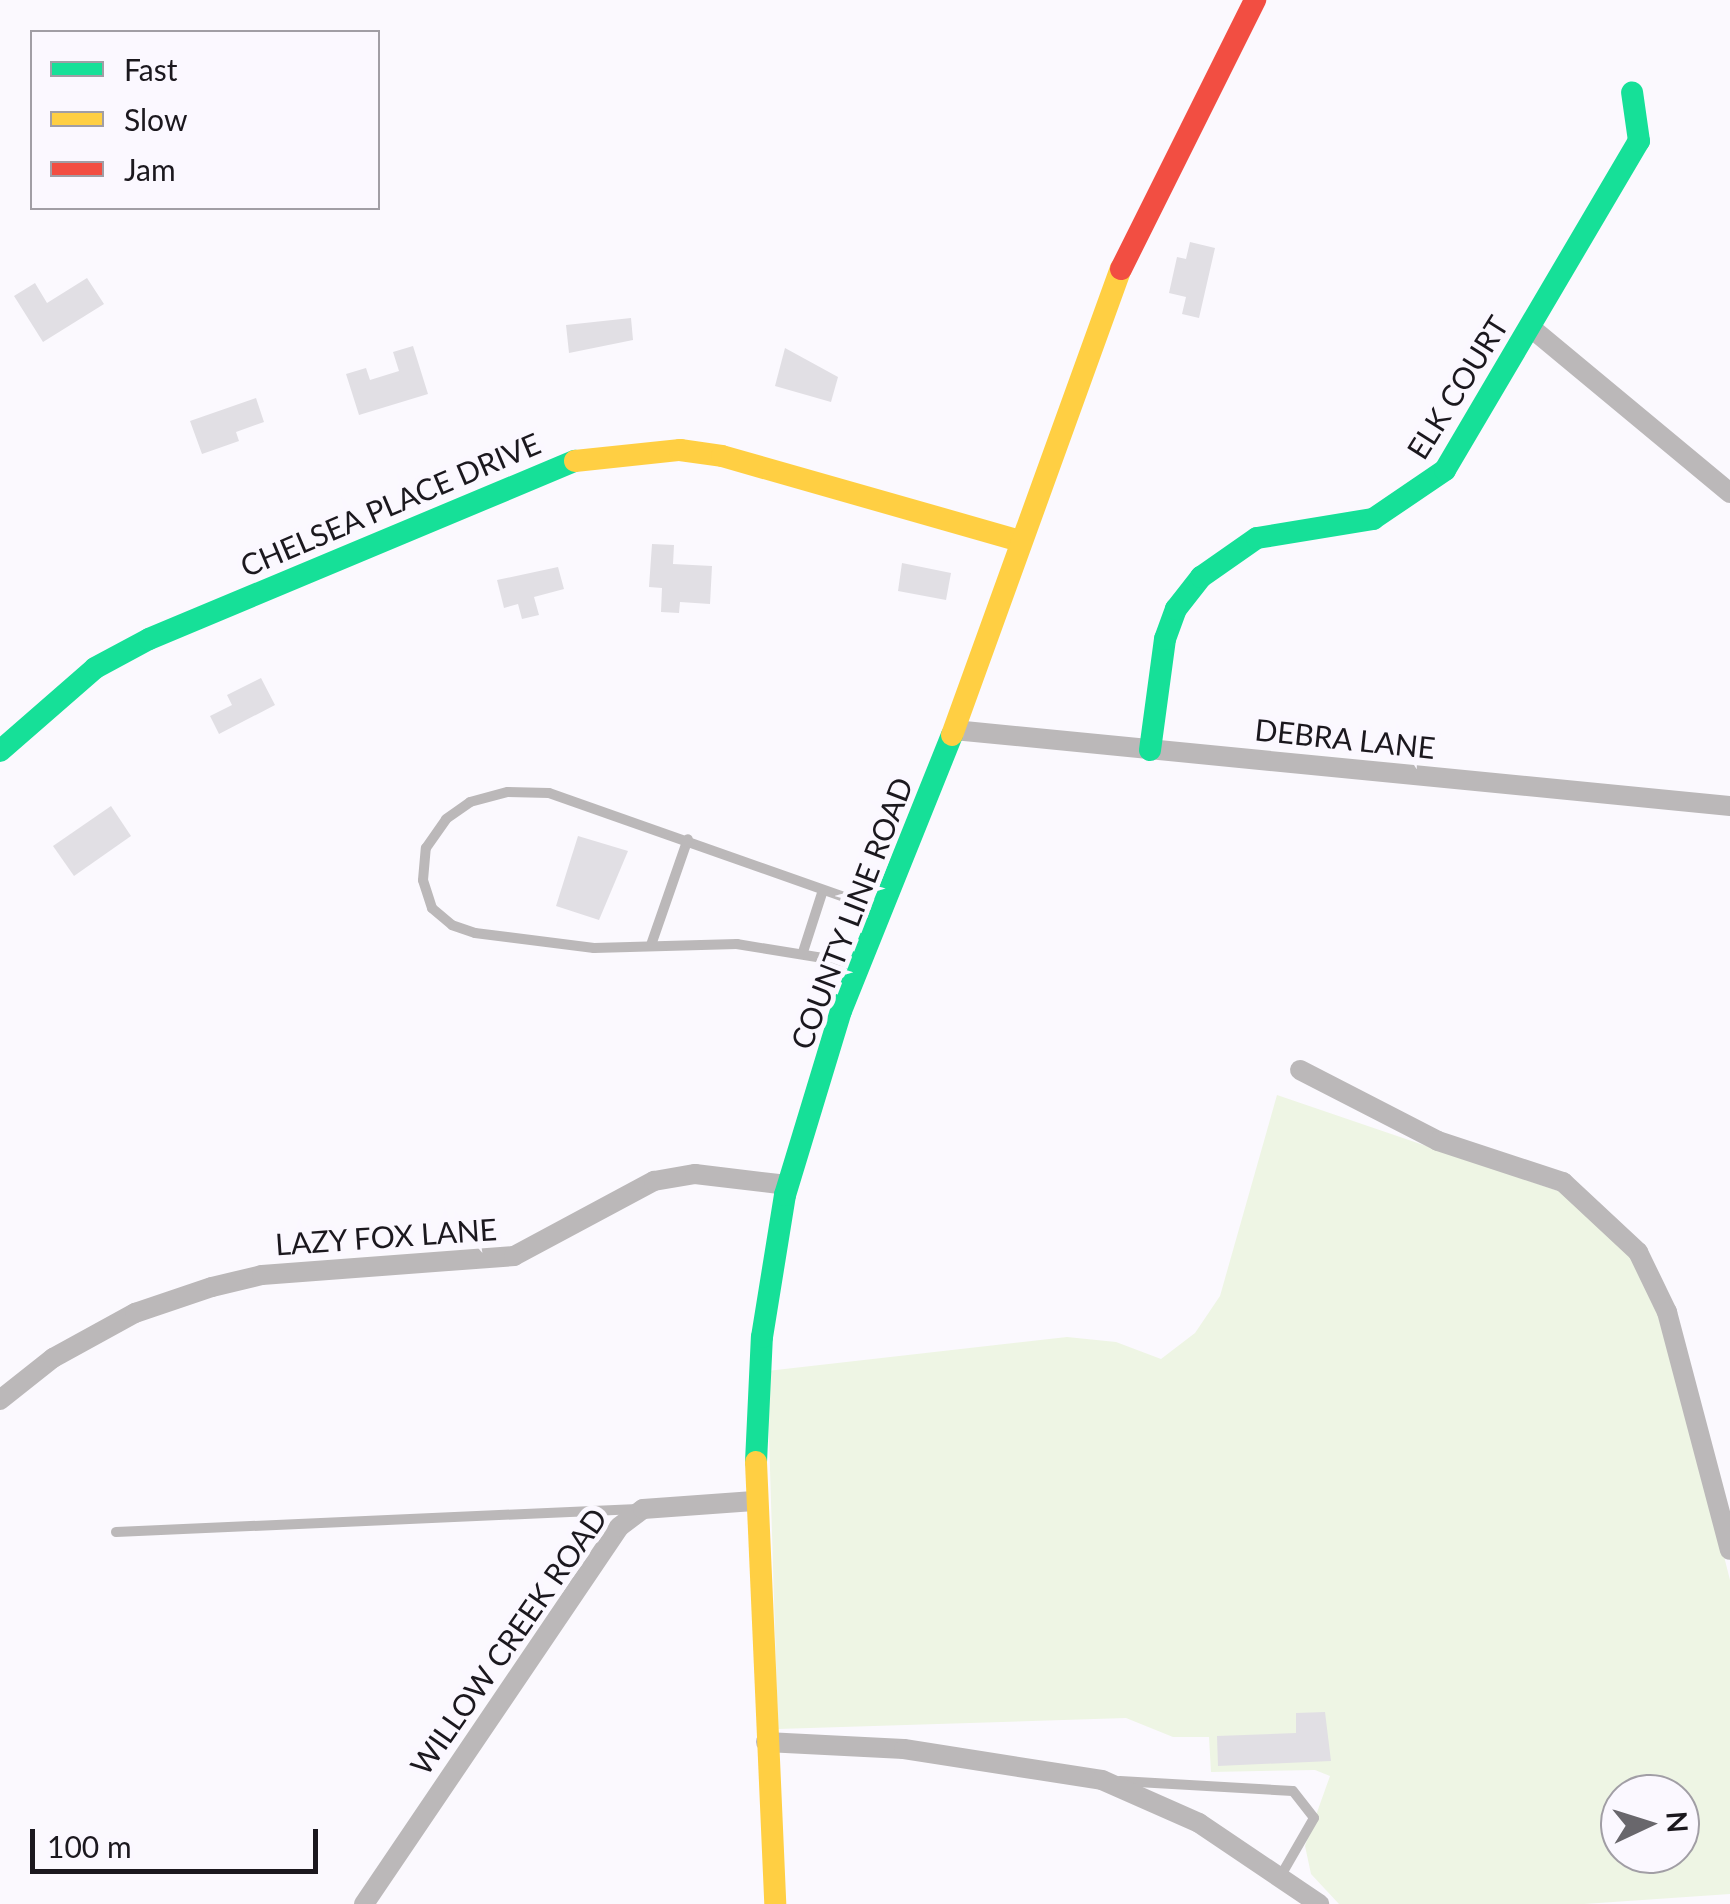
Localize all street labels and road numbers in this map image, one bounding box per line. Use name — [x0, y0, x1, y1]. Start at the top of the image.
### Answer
street label: ELK COURT — [1399, 309, 1515, 465]
street label: CHELSEA PLACE DRIVE — [234, 424, 546, 584]
street label: DEBRA LANE — [1252, 711, 1438, 765]
street label: COUNTY LINE ROAD — [782, 771, 920, 1055]
street label: LAZY FOX LANE — [273, 1210, 499, 1262]
street label: WILLOW CREEK ROAD — [402, 1500, 614, 1782]

